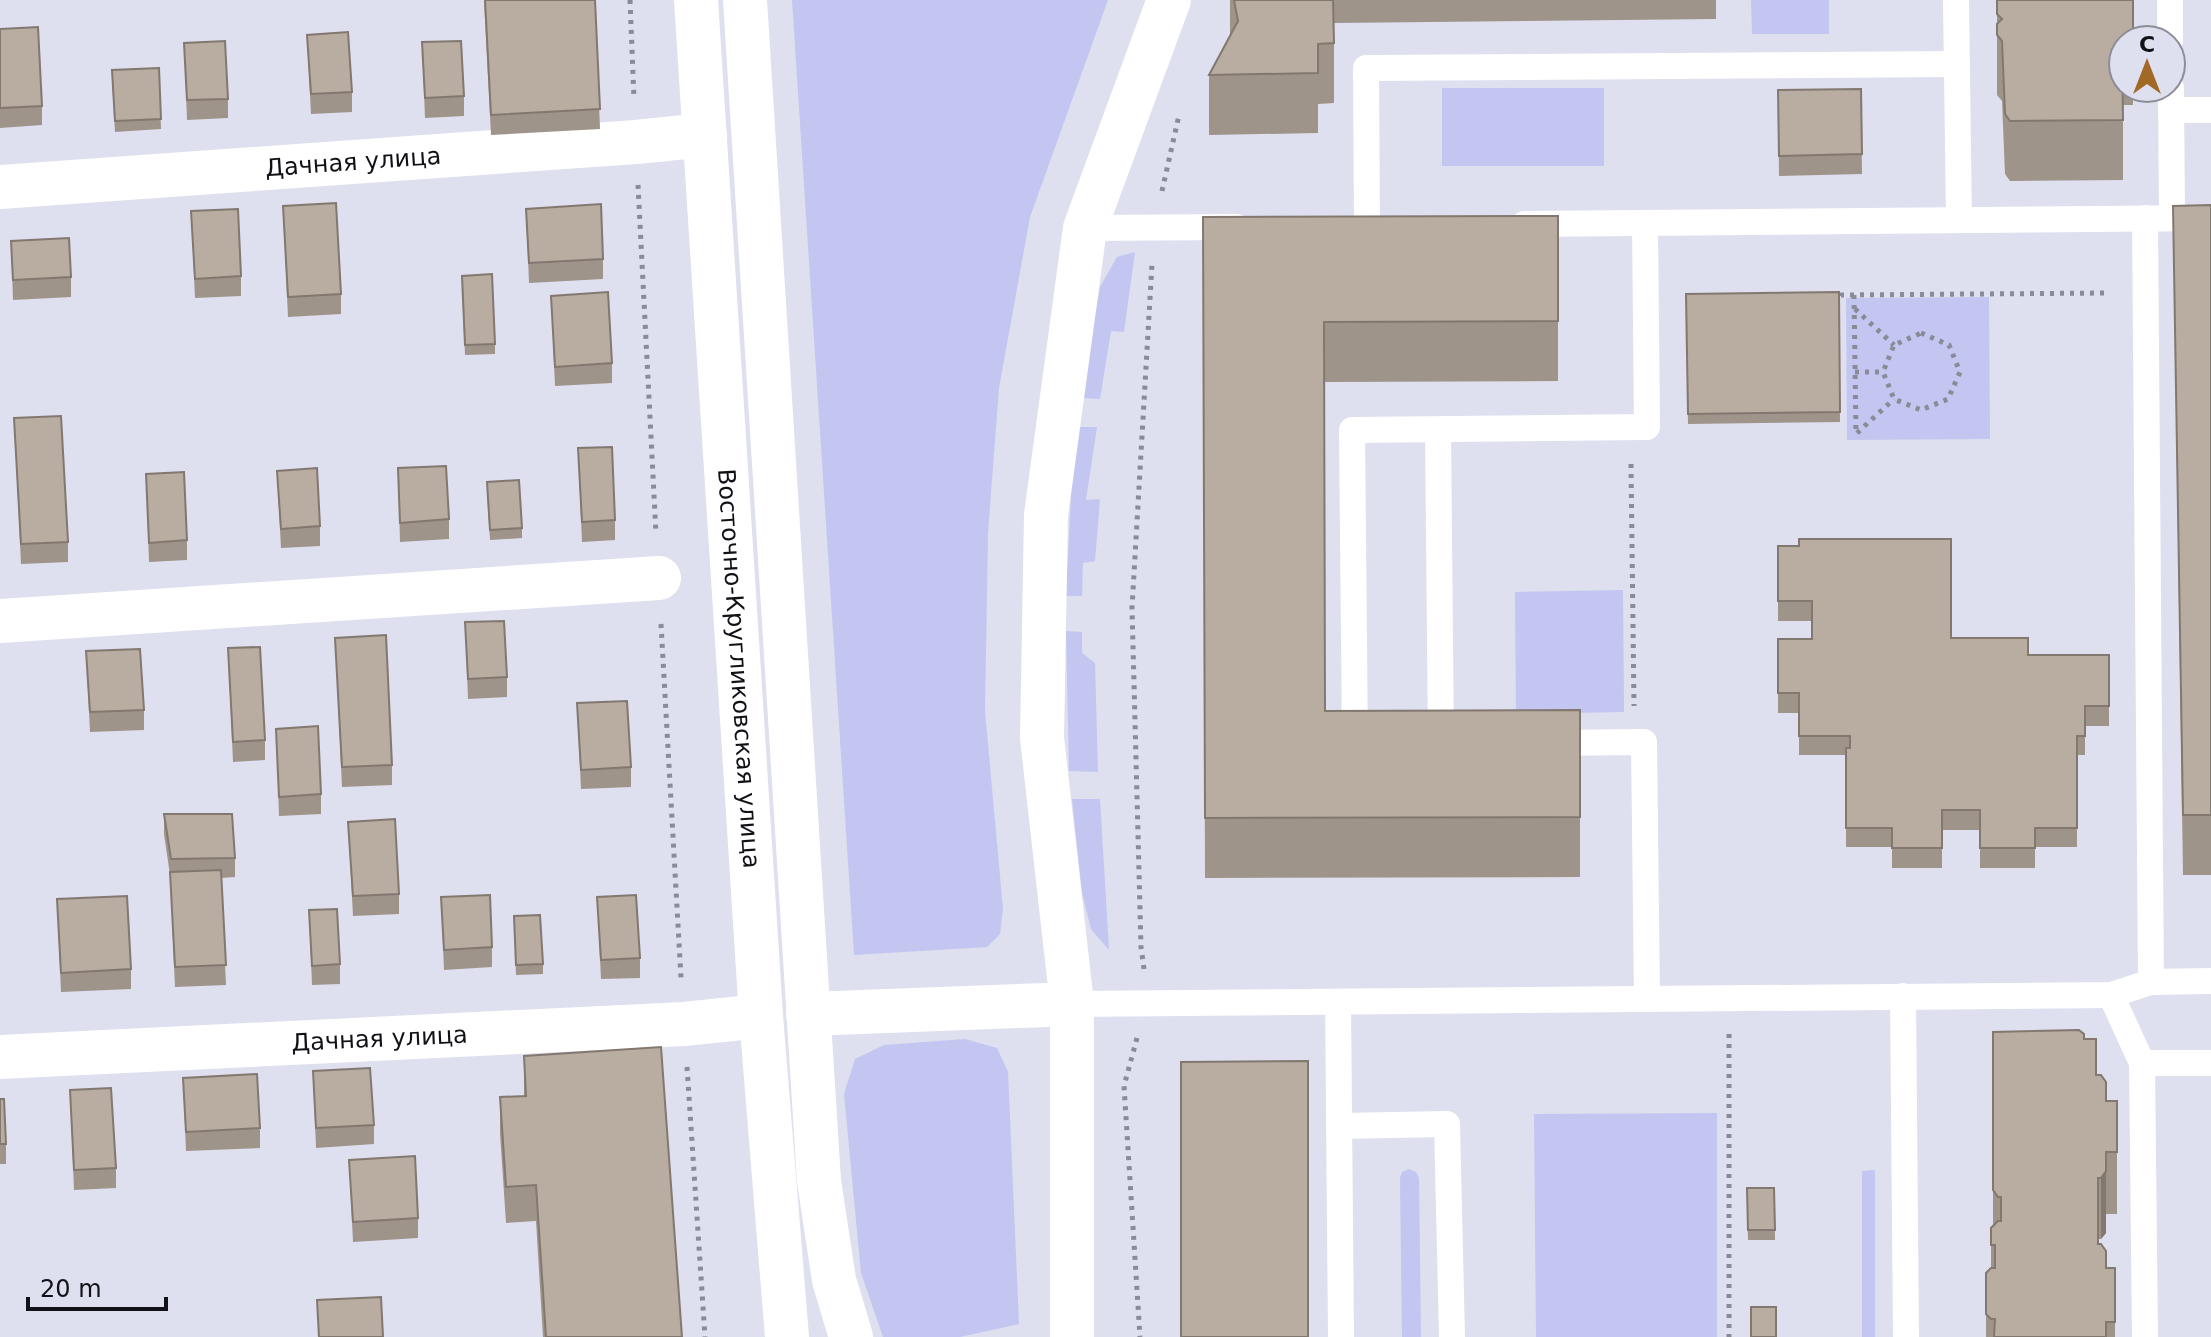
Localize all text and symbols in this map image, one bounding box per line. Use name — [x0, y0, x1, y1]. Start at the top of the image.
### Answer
north arrow — [2107, 24, 2187, 104]
text: С — [2139, 32, 2155, 57]
street label: Дачная улица — [264, 142, 442, 182]
street label: Восточно-Кругликовская улица — [712, 468, 766, 869]
street label: Дачная улица — [291, 1020, 468, 1057]
scale bar — [28, 1261, 166, 1311]
text: 20 m — [40, 1275, 102, 1303]

